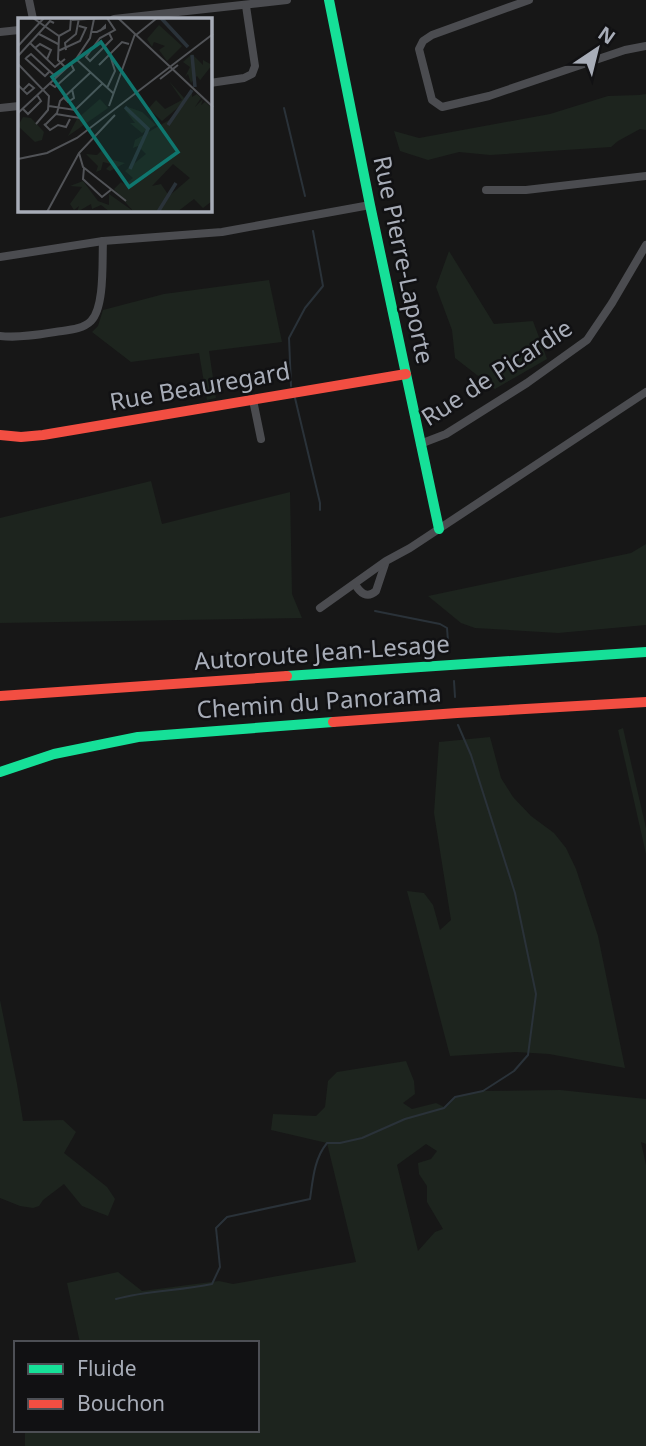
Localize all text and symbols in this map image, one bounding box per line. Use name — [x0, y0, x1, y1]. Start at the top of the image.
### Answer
north arrow — [562, 14, 632, 84]
inset map — [18, 18, 212, 212]
text: N — [593, 20, 621, 50]
street label: Rue Pierre-Laporte — [366, 153, 443, 367]
street label: Rue de Picardie — [414, 311, 578, 433]
street label: Rue Beauregard — [107, 353, 292, 418]
street label: Autoroute Jean-Lesage — [193, 626, 451, 677]
street label: Chemin du Panorama — [195, 675, 442, 726]
legend — [14, 1341, 259, 1432]
text: Fluide — [77, 1354, 136, 1382]
text: Bouchon — [77, 1389, 165, 1417]

